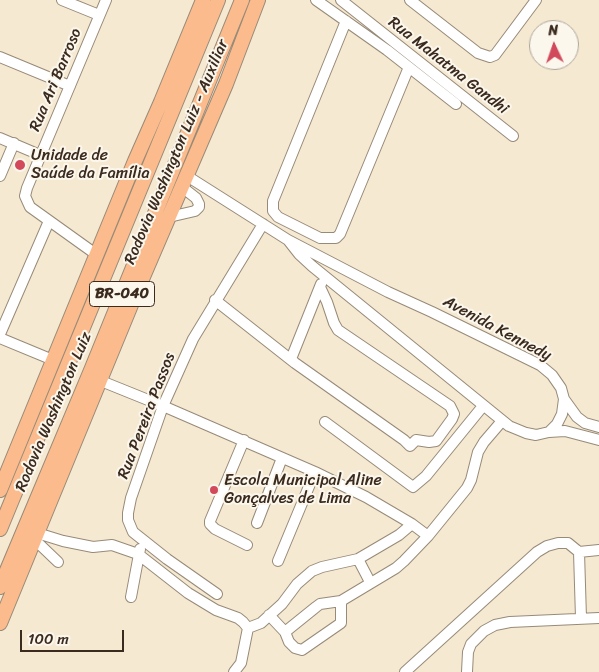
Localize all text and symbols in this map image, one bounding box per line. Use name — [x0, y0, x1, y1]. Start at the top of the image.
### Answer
street label: Rua Mahatma Gandhi — [384, 13, 512, 119]
text: N — [548, 18, 559, 43]
north arrow — [529, 20, 579, 70]
street label: Rua Ari Barroso — [26, 26, 86, 134]
street label: Rodovia Washington Luiz - Auxiliar — [121, 37, 233, 267]
place label: Unidade de Saúde da Família — [31, 146, 150, 184]
marker: Unidade de Saúde da Família — [13, 158, 27, 172]
road number: BR-040 — [90, 282, 154, 306]
street label: Avenida Kennedy — [440, 292, 554, 366]
street label: Rodovia Washington Luiz — [12, 329, 96, 495]
street label: Rua Pereira Passos — [114, 350, 180, 482]
place label: Escola Municipal Aline Gonçalves de Lima — [224, 471, 382, 509]
marker: Escola Municipal Aline Gonçalves de Lima — [208, 484, 220, 496]
scale bar — [22, 620, 126, 652]
text: 100 m — [28, 626, 69, 652]

